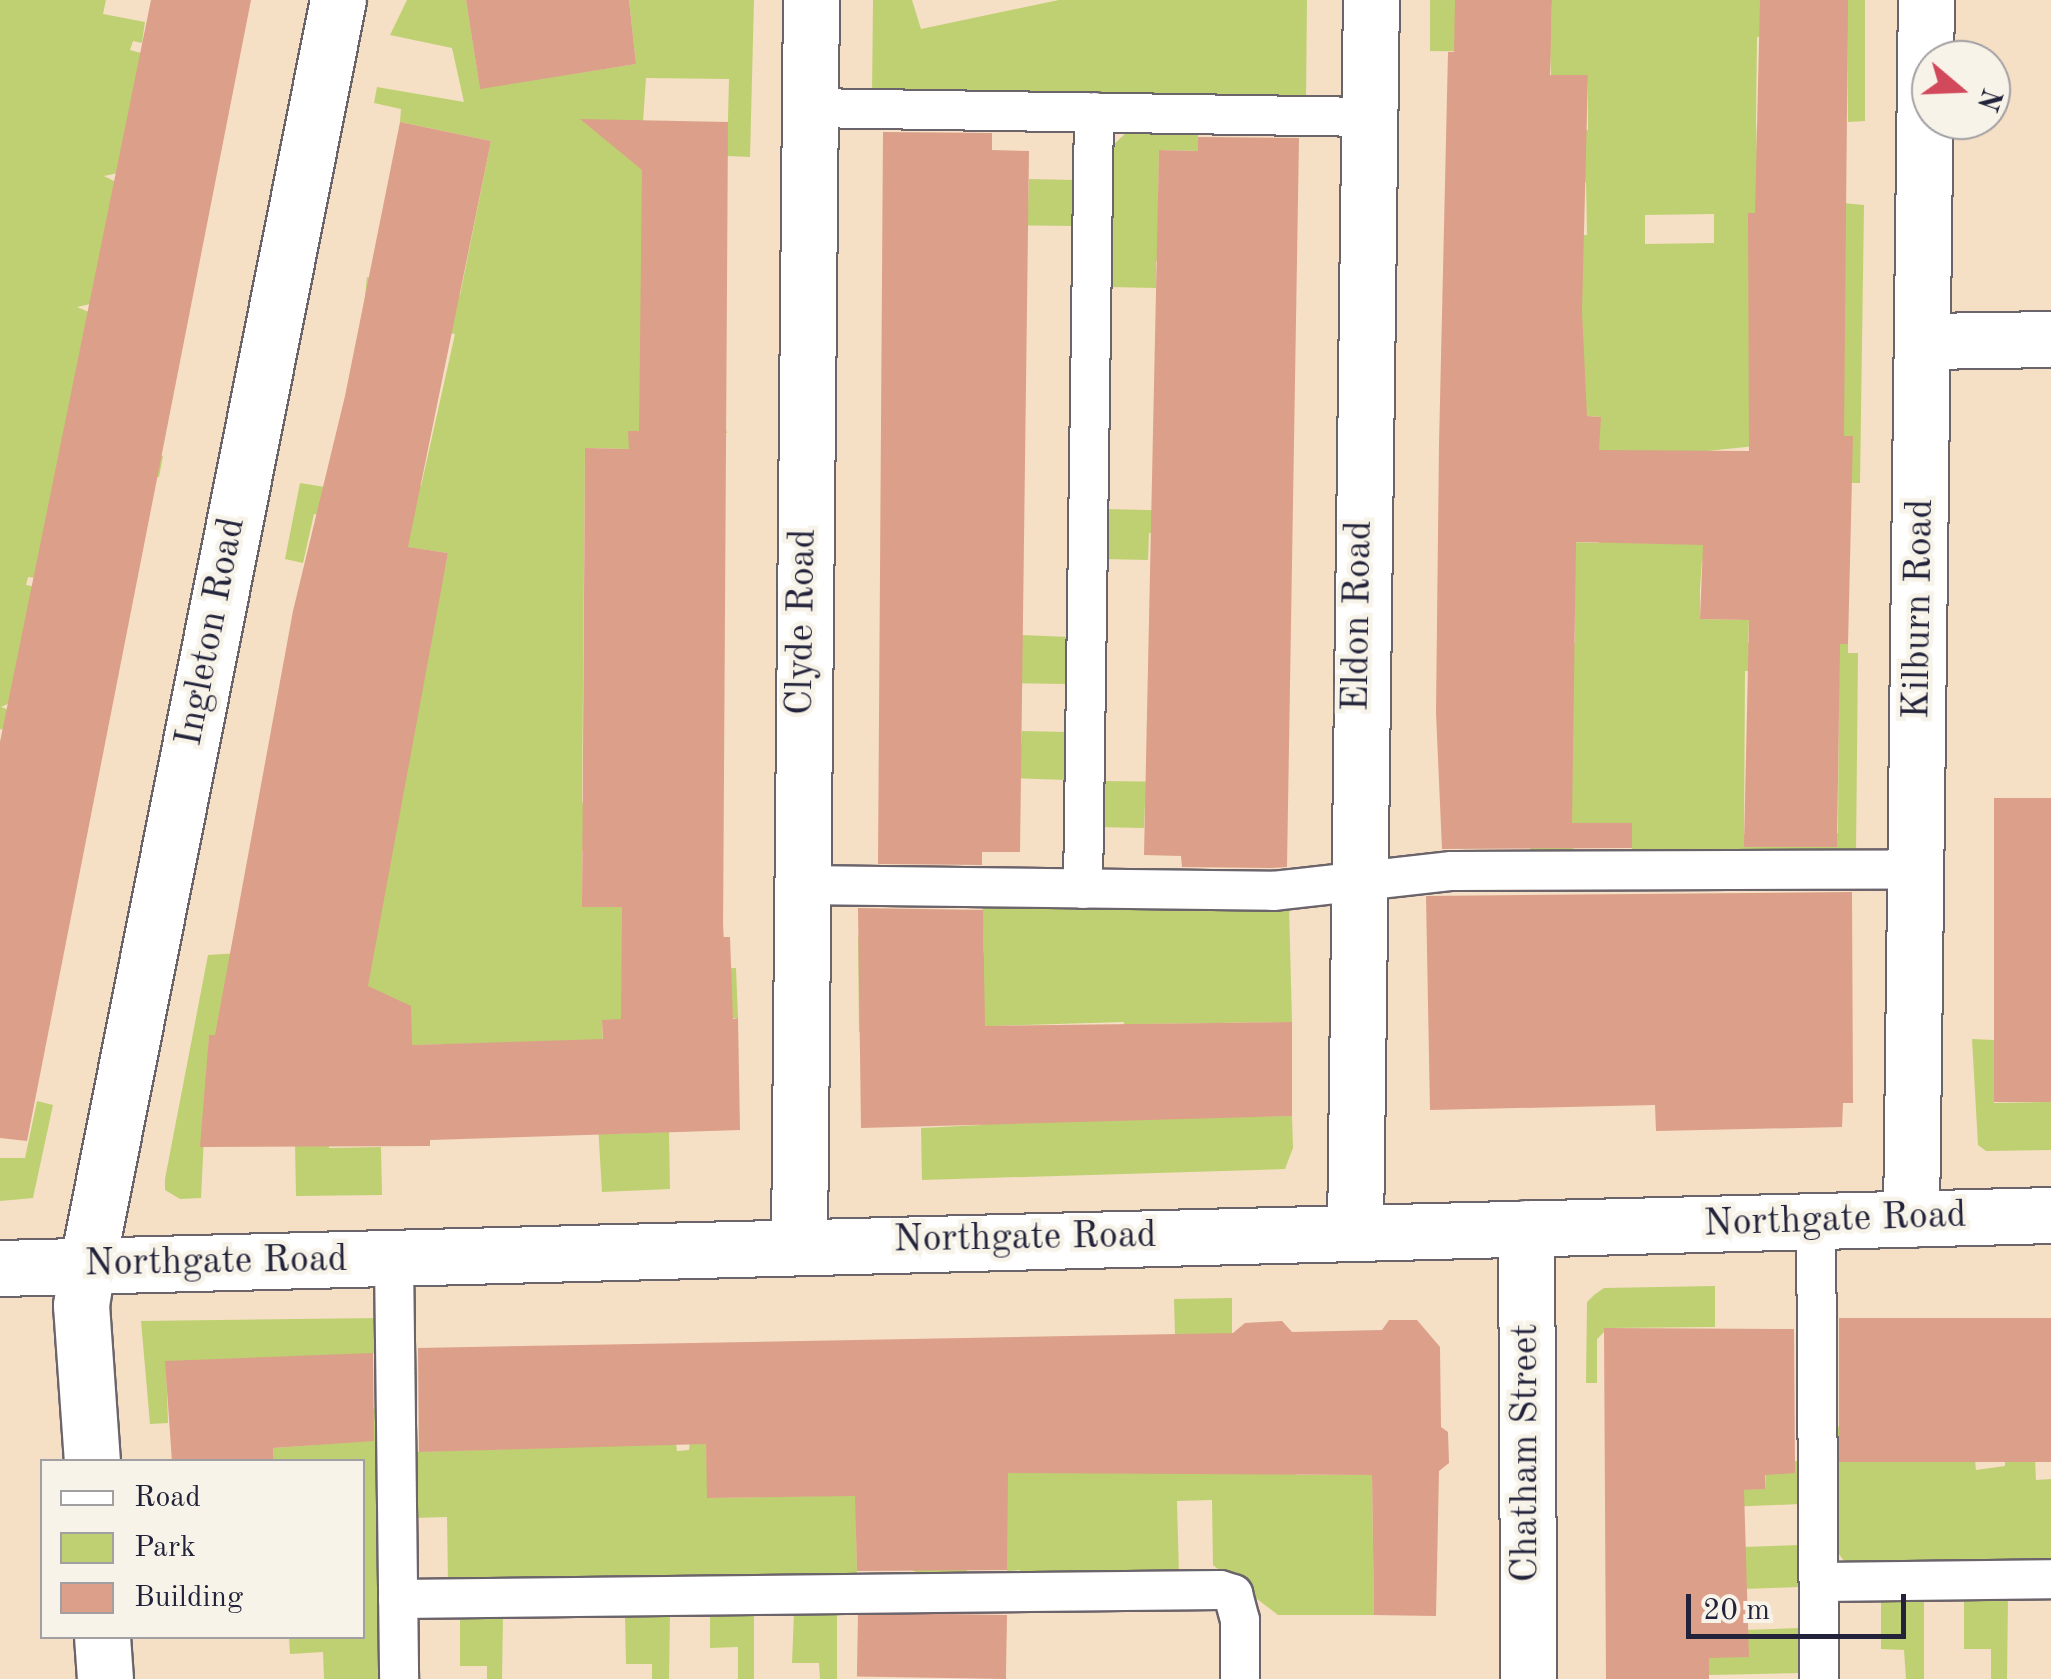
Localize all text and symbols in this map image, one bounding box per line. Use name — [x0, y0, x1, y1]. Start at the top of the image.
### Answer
north arrow — [1911, 40, 2011, 140]
text: N — [1971, 84, 2004, 114]
street label: Kilburn Road — [1895, 498, 1945, 720]
street label: Ingleton Road — [168, 514, 256, 750]
street label: Eldon Road — [1335, 520, 1383, 712]
street label: Clyde Road — [779, 528, 827, 716]
street label: Northgate Road — [1703, 1194, 1967, 1248]
street label: Northgate Road — [893, 1214, 1157, 1264]
street label: Northgate Road — [84, 1238, 348, 1288]
street label: Chatham Street — [1504, 1323, 1550, 1583]
legend — [40, 1459, 365, 1639]
text: Road — [134, 1483, 201, 1513]
text: Park — [134, 1533, 196, 1563]
scale bar — [1691, 1574, 1911, 1636]
text: Building — [134, 1583, 243, 1613]
text: 20 m — [1703, 1596, 1770, 1626]

